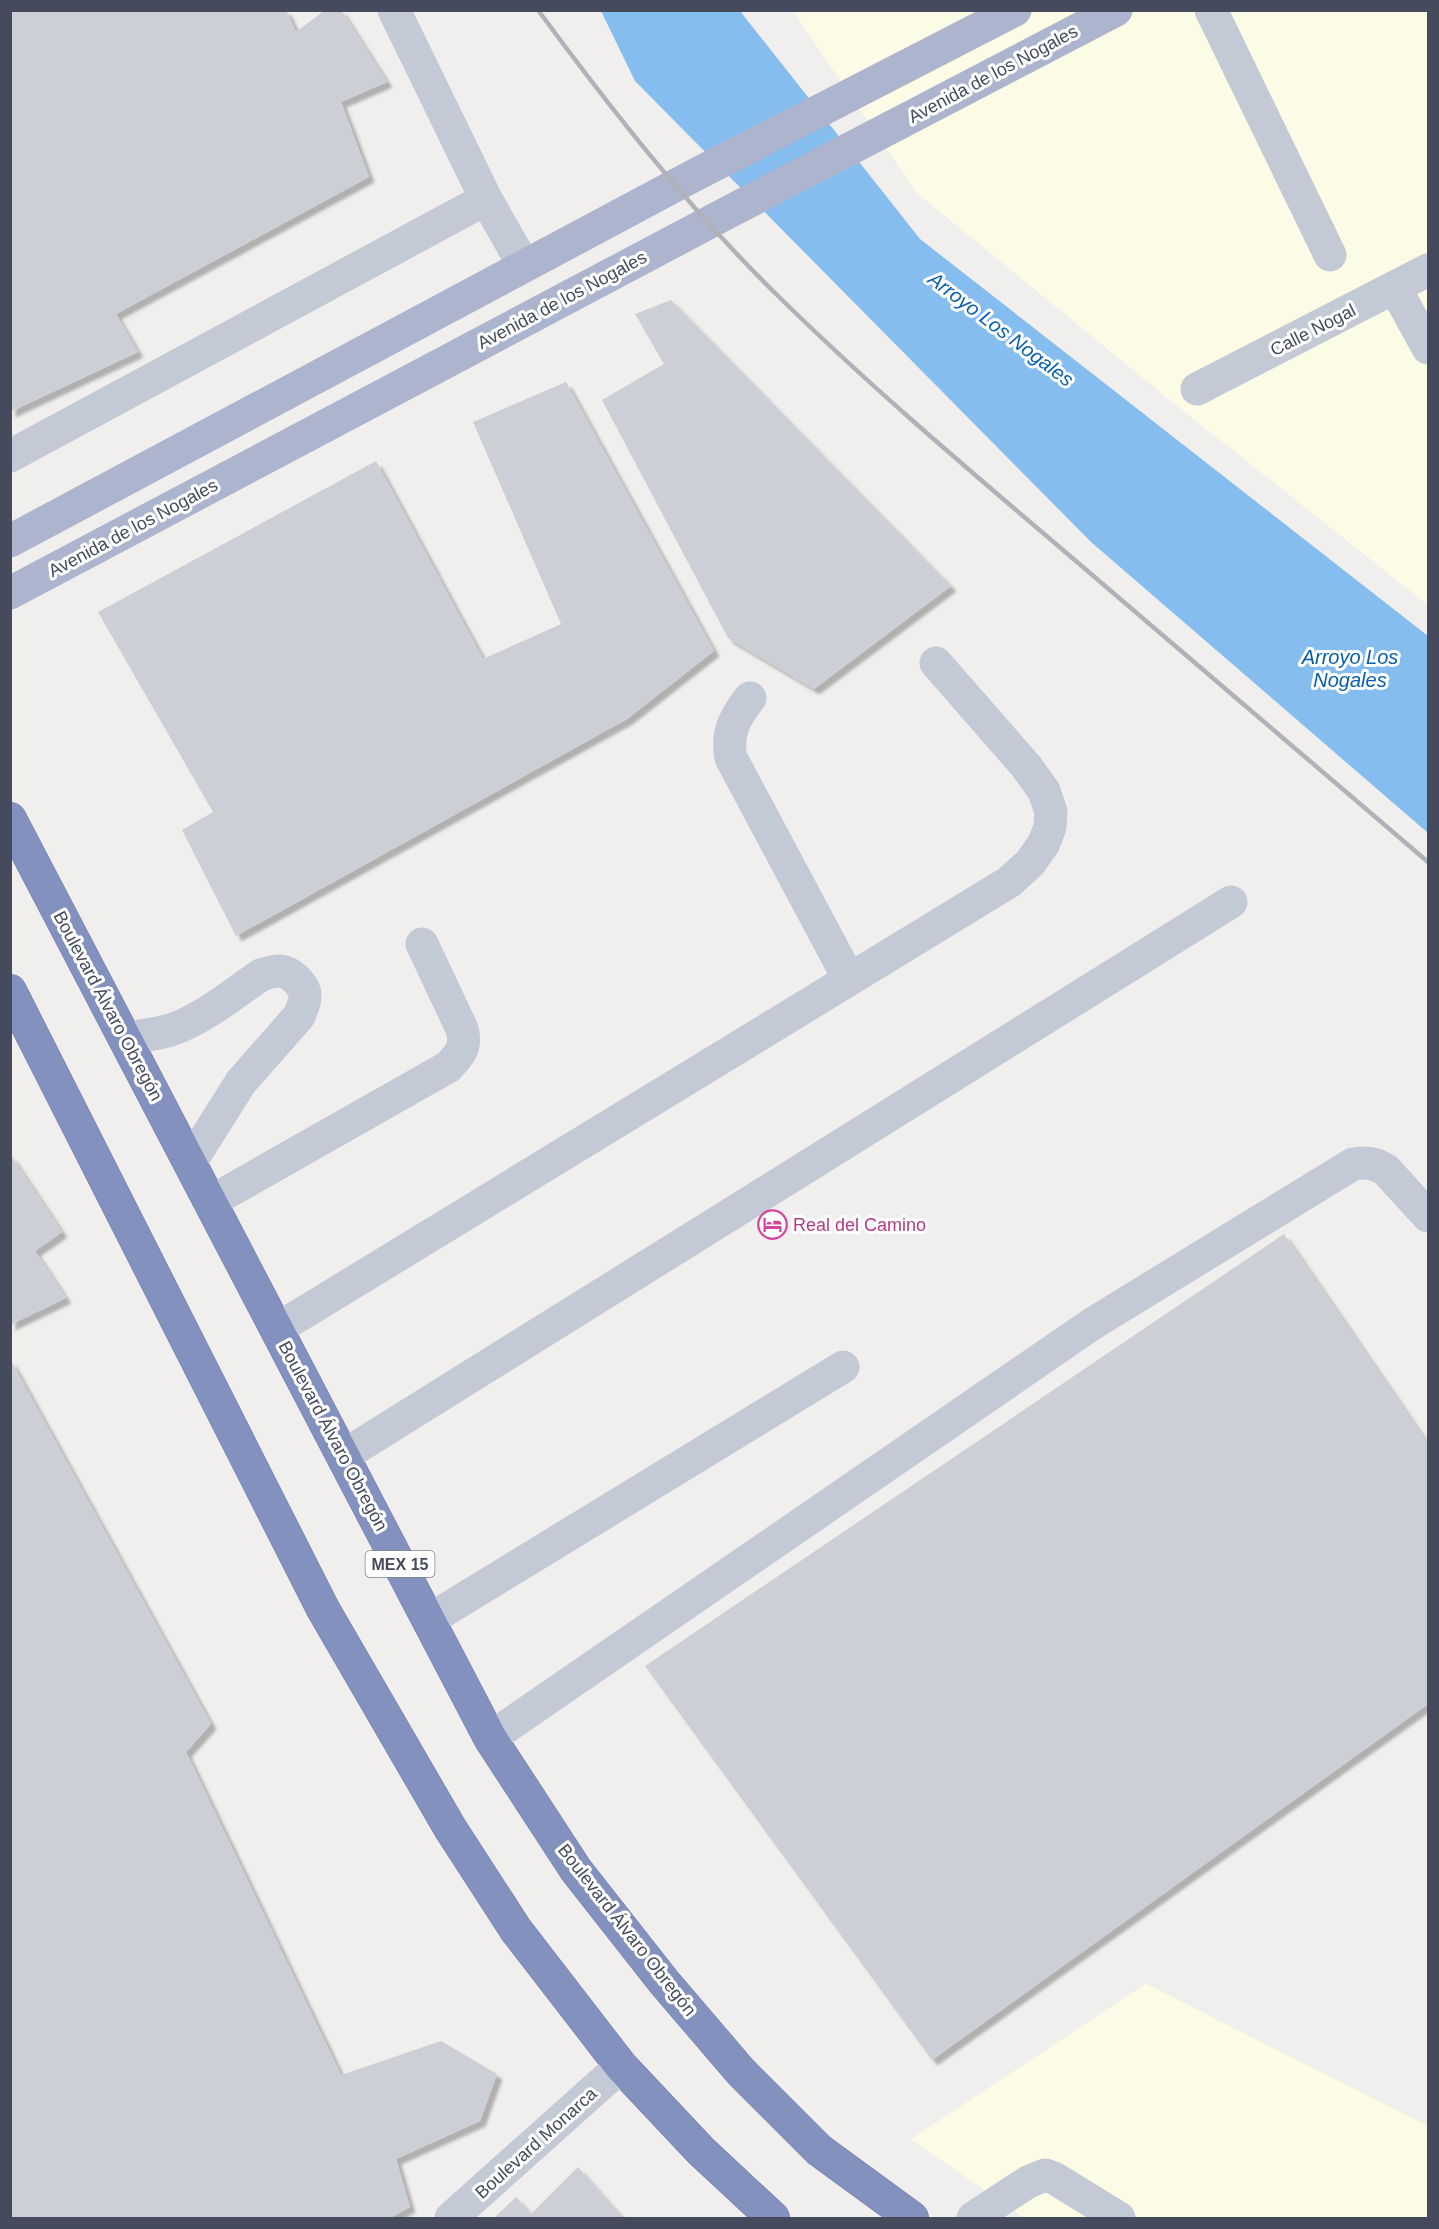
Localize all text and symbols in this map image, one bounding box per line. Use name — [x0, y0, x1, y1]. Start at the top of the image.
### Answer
street label: Avenida de los Nogales — [905, 21, 1081, 127]
street label: Avenida de los Nogales — [474, 247, 650, 353]
water label: Arroyo Los Nogales — [923, 267, 1078, 391]
street label: Calle Nogal — [1267, 300, 1359, 360]
street label: Avenida de los Nogales — [45, 475, 221, 581]
water label: Arroyo Los Nogales — [1301, 646, 1398, 691]
street label: Boulevard Álvaro Obregón — [49, 908, 167, 1104]
hotel icon: Real del Camino — [756, 1209, 788, 1241]
place label: Real del Camino — [793, 1215, 926, 1235]
street label: Boulevard Álvaro Obregón — [274, 1338, 392, 1534]
road number: MEX 15 — [366, 1551, 434, 1577]
street label: Boulevard Álvaro Obregón — [554, 1840, 700, 2020]
street label: Boulevard Monarca — [471, 2083, 601, 2203]

